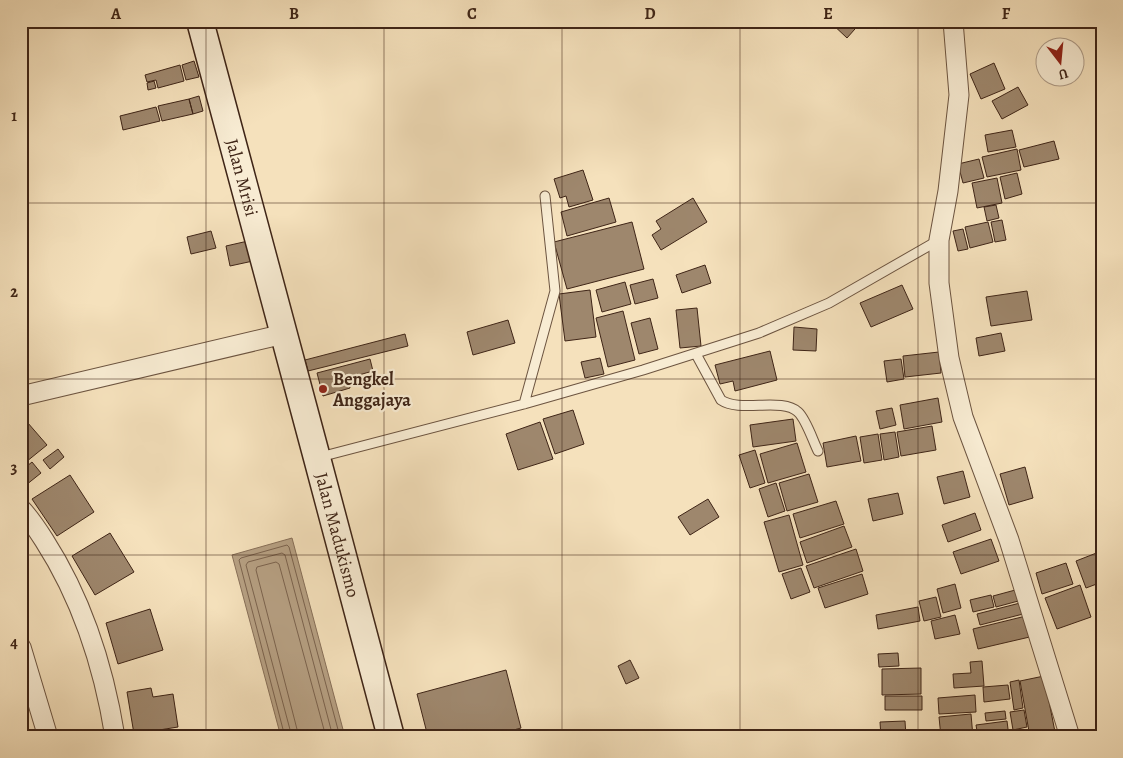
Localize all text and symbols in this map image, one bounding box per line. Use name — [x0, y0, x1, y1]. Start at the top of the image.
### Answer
text: A — [110, 3, 122, 25]
text: B — [289, 3, 299, 25]
text: C — [467, 3, 477, 25]
text: D — [644, 3, 656, 25]
text: E — [823, 3, 833, 25]
text: F — [1002, 3, 1011, 25]
north arrow — [1036, 38, 1086, 88]
text: U — [1056, 64, 1070, 84]
text: 1 — [11, 105, 17, 127]
street label: Jalan Mrisi — [220, 136, 264, 219]
text: 2 — [10, 281, 18, 303]
place label: Bengkel Anggajaya — [332, 367, 411, 412]
marker: Bengkel Anggajaya — [317, 383, 329, 395]
text: 3 — [11, 457, 18, 479]
street label: Jalan Madukismo — [309, 470, 365, 600]
text: 4 — [10, 632, 18, 654]

